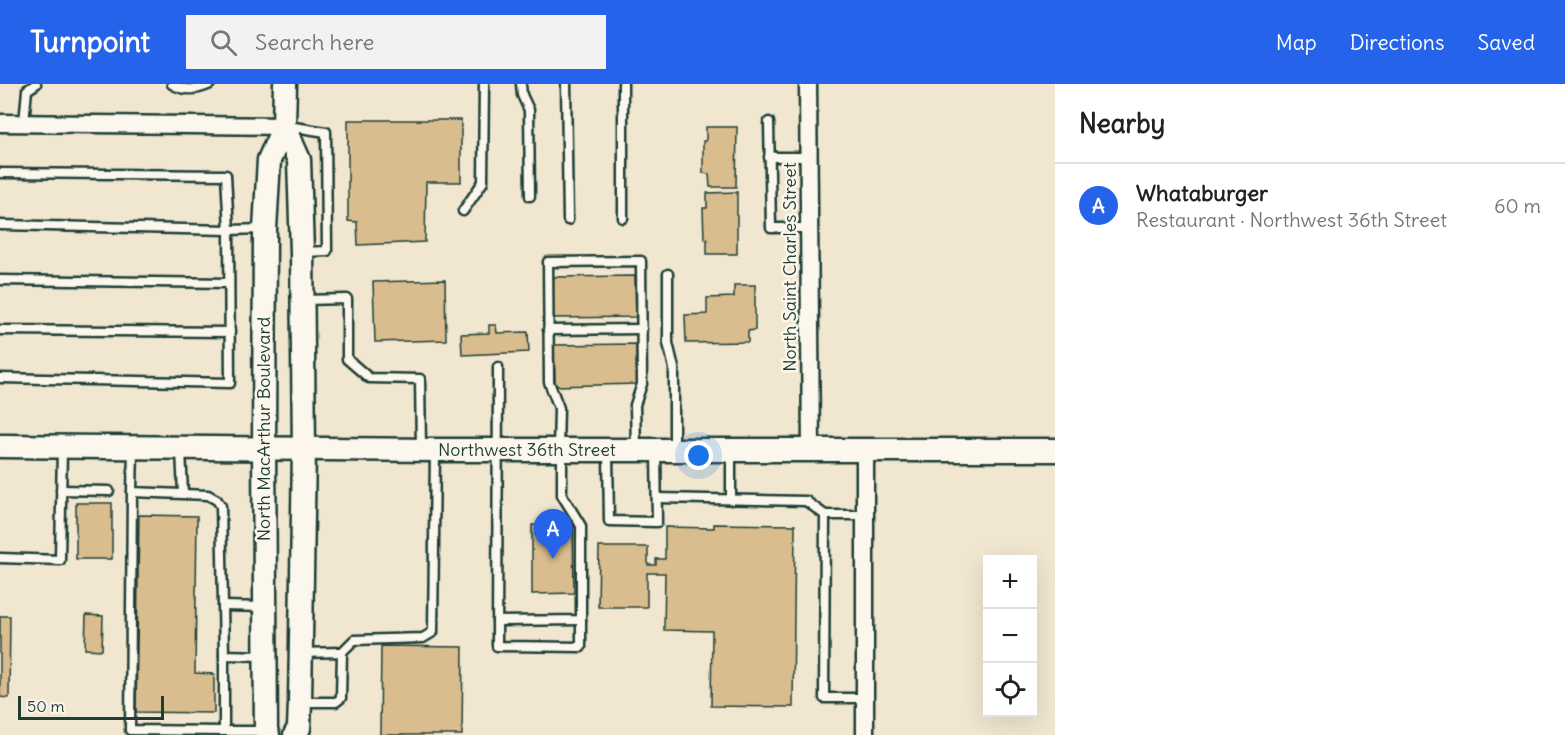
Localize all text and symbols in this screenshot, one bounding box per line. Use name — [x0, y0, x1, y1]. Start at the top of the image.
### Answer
search box — [186, 15, 606, 69]
text: Turnpoint — [30, 24, 150, 60]
icon: search — [207, 26, 240, 59]
text: Search here — [255, 28, 374, 56]
text: Map — [1276, 29, 1317, 56]
text: Directions — [1350, 29, 1444, 56]
text: Saved — [1477, 29, 1535, 56]
text: Nearby — [1079, 107, 1165, 140]
street label: North Saint Charles Street — [778, 162, 801, 372]
text: Whataburger — [1136, 179, 1268, 207]
text: A — [1092, 193, 1105, 218]
text: 60 m — [1494, 193, 1541, 218]
text: Restaurant · Northwest 36th Street — [1136, 207, 1447, 232]
street label: North MacArthur Boulevard — [252, 316, 275, 541]
street label: Northwest 36th Street — [438, 438, 616, 461]
your location — [684, 441, 713, 470]
pin: A — [534, 510, 572, 559]
map controls — [983, 555, 1037, 717]
button: + — [983, 555, 1037, 609]
button: − — [983, 609, 1037, 663]
button: locate — [983, 663, 1037, 717]
scale bar — [18, 693, 164, 720]
text: 50 m — [27, 696, 65, 716]

